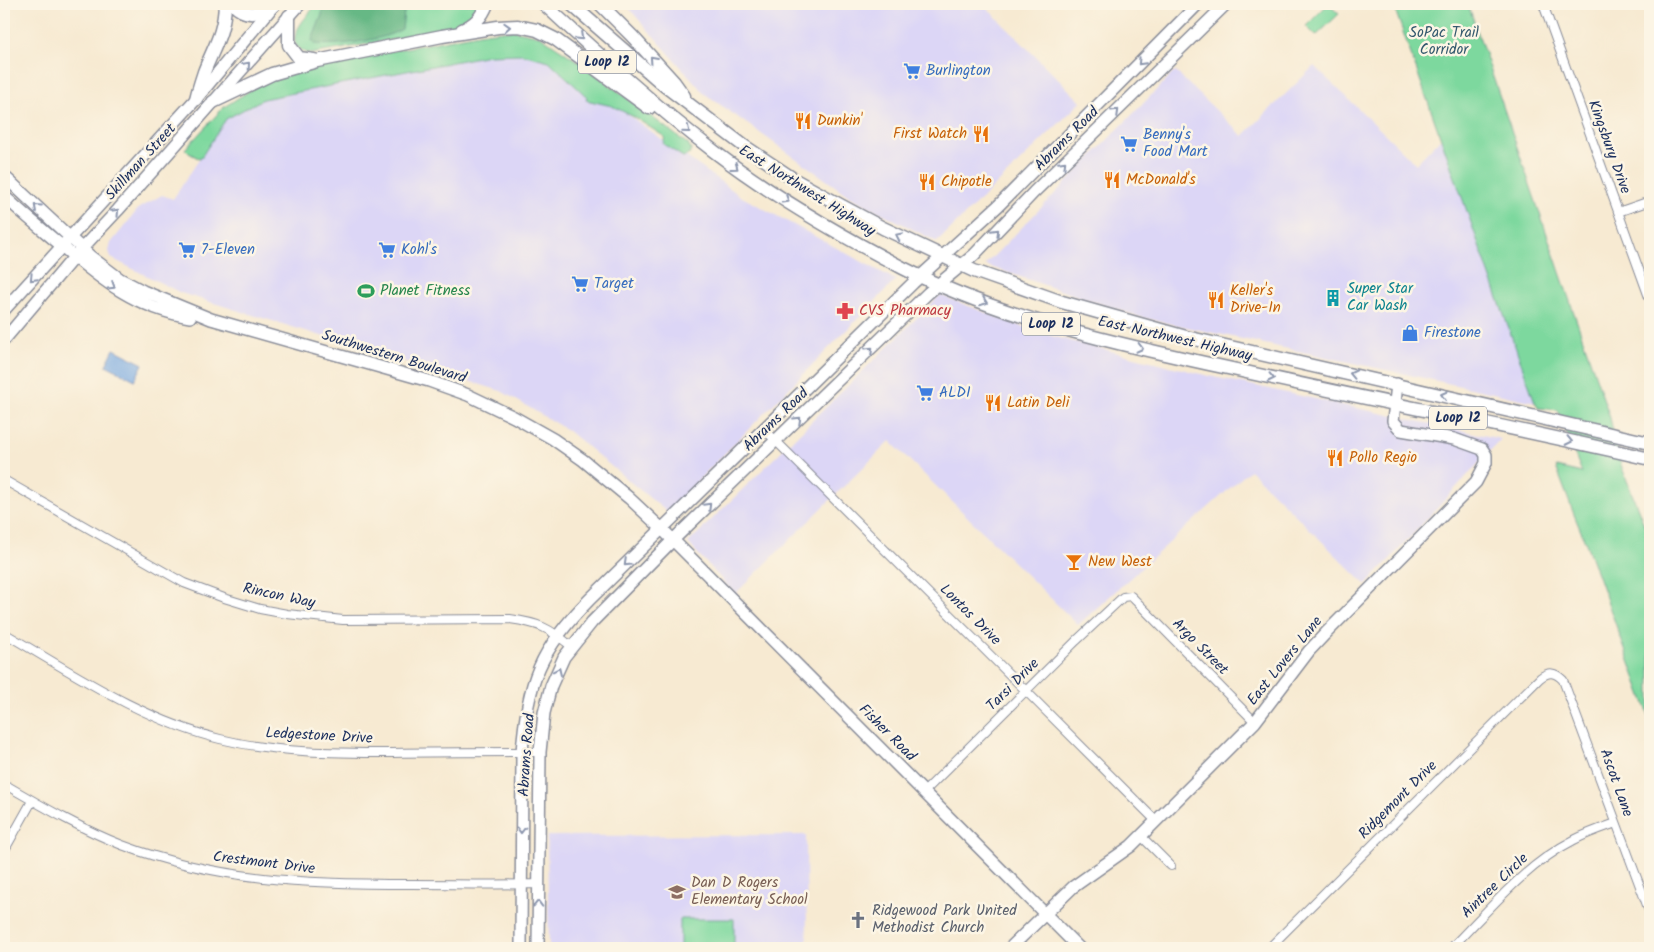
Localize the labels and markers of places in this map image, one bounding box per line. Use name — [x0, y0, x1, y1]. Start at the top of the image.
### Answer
place label: Burlington — [926, 59, 991, 83]
supermarket icon: Burlington — [902, 61, 922, 81]
place label: Dunkin' — [817, 109, 863, 133]
restaurant icon: Dunkin' — [793, 111, 813, 131]
place label: First Watch — [893, 122, 967, 146]
place label: Benny's Food Mart — [1143, 123, 1208, 164]
restaurant icon: First Watch — [971, 124, 991, 144]
supermarket icon: Benny's Food Mart — [1119, 134, 1139, 154]
place label: McDonald's — [1126, 168, 1196, 192]
place label: Chipotle — [941, 170, 992, 194]
restaurant icon: McDonald's — [1102, 170, 1122, 190]
restaurant icon: Chipotle — [917, 172, 937, 192]
place label: 7-Eleven — [201, 238, 255, 262]
place label: Kohl's — [401, 238, 438, 262]
supermarket icon: 7-Eleven — [177, 240, 197, 260]
supermarket icon: Kohl's — [377, 240, 397, 260]
place label: Target — [594, 272, 634, 296]
supermarket icon: Target — [570, 274, 590, 294]
place label: Super Star Car Wash — [1347, 277, 1414, 318]
place label: Planet Fitness — [380, 279, 471, 303]
place label: Keller's Drive-In — [1230, 279, 1281, 320]
sports icon: Planet Fitness — [356, 281, 376, 301]
building icon: Super Star Car Wash — [1323, 288, 1343, 308]
restaurant icon: Keller's Drive-In — [1206, 290, 1226, 310]
place label: CVS Pharmacy — [859, 299, 952, 323]
pharmacy icon: CVS Pharmacy — [835, 301, 855, 321]
place label: Firestone — [1424, 321, 1481, 345]
shop icon: Firestone — [1400, 323, 1420, 343]
place label: ALDI — [939, 381, 971, 405]
supermarket icon: ALDI — [915, 383, 935, 403]
place label: Latin Deli — [1007, 391, 1071, 415]
restaurant icon: Latin Deli — [983, 393, 1003, 413]
place label: Pollo Regio — [1349, 446, 1417, 470]
restaurant icon: Pollo Regio — [1325, 448, 1345, 468]
place label: New West — [1088, 550, 1152, 574]
bar icon: New West — [1064, 552, 1084, 572]
place label: Dan D Rogers Elementary School — [691, 871, 808, 912]
school or university icon: Dan D Rogers Elementary School — [667, 882, 687, 902]
place label: Ridgewood Park United Methodist Church — [872, 899, 1017, 940]
church icon: Ridgewood Park United Methodist Church — [848, 910, 868, 930]

